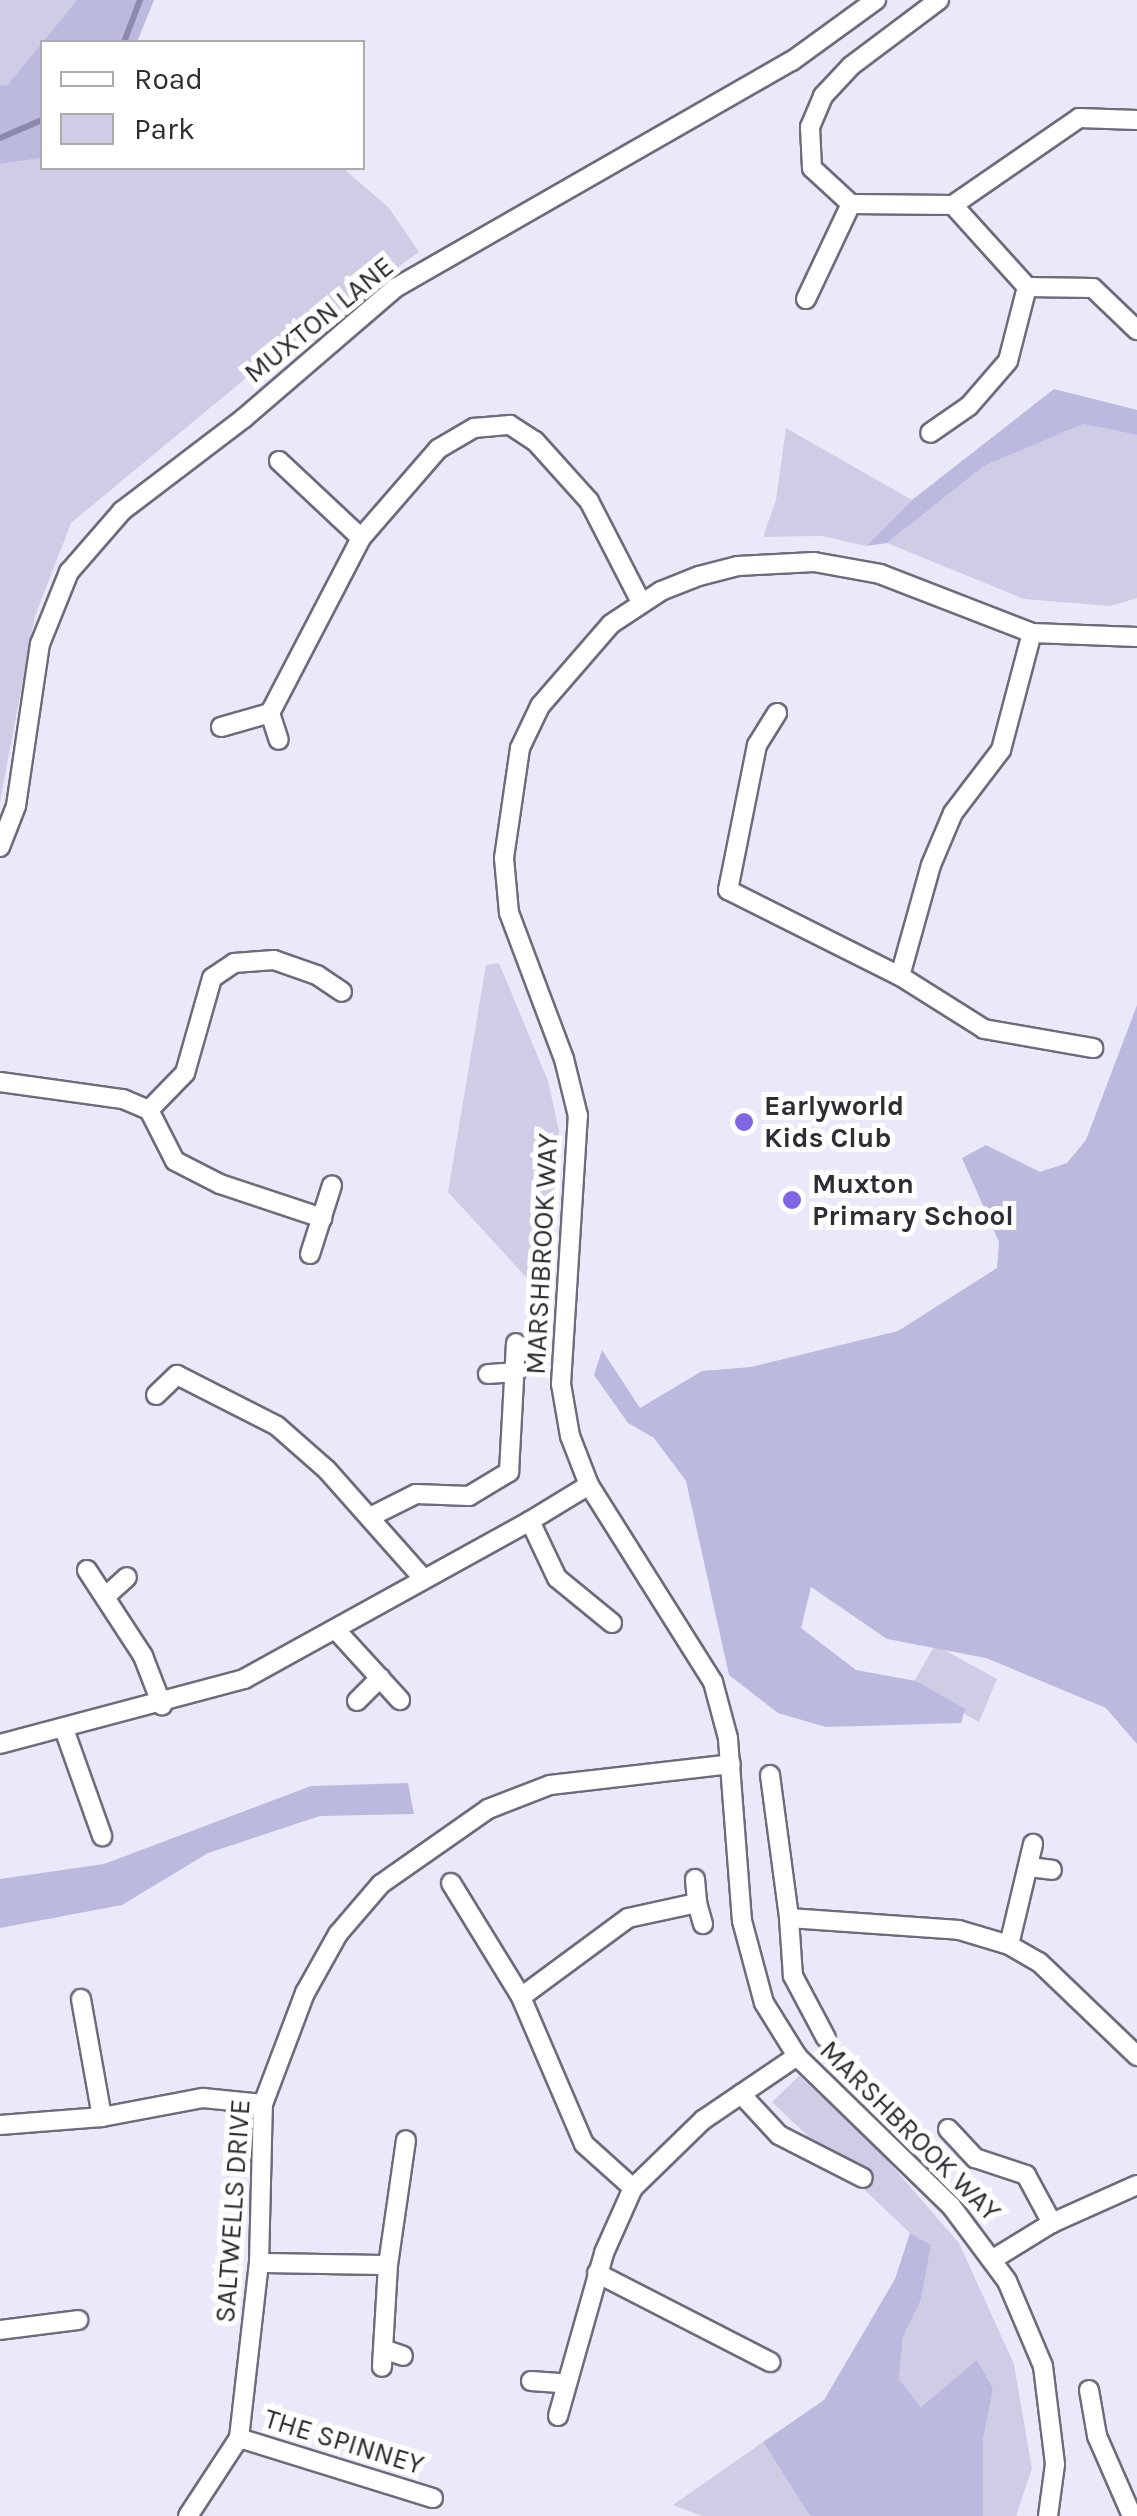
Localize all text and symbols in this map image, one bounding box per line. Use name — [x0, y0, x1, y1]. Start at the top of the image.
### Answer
legend — [40, 40, 365, 170]
text: Road — [134, 61, 203, 97]
text: Park — [134, 111, 195, 147]
street label: MUXTON LANE — [238, 250, 400, 390]
place label: Earlyworld Kids Club — [764, 1089, 904, 1155]
marker: Earlyworld Kids Club — [733, 1111, 755, 1133]
street label: MARSHBROOK WAY — [519, 1132, 565, 1376]
place label: Muxton Primary School — [812, 1167, 1014, 1233]
marker: Muxton Primary School — [781, 1189, 803, 1211]
street label: MARSHBROOK WAY — [813, 2034, 1007, 2228]
street label: SALTWELLS DRIVE — [208, 2098, 258, 2324]
street label: THE SPINNEY — [260, 2402, 428, 2482]

